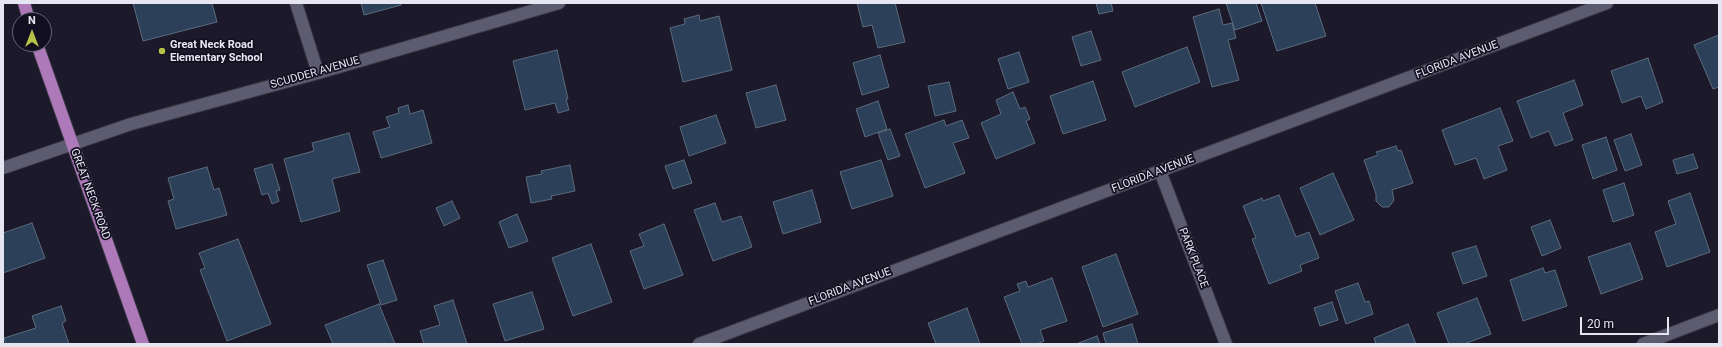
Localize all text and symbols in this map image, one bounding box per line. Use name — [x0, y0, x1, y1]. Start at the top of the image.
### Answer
north arrow — [12, 12, 52, 52]
text: N — [28, 14, 36, 27]
place label: Great Neck Road Elementary School — [170, 38, 263, 64]
street label: FLORIDA AVENUE — [1414, 38, 1500, 82]
marker: Great Neck Road Elementary School — [157, 46, 167, 56]
street label: SCUDDER AVENUE — [269, 54, 361, 92]
street label: GREAT NECK ROAD — [67, 147, 113, 241]
street label: FLORIDA AVENUE — [1110, 152, 1196, 196]
street label: PARK PLACE — [1176, 226, 1210, 290]
street label: FLORIDA AVENUE — [807, 265, 893, 309]
scale bar — [1582, 309, 1671, 335]
text: 20 m — [1587, 317, 1614, 331]

